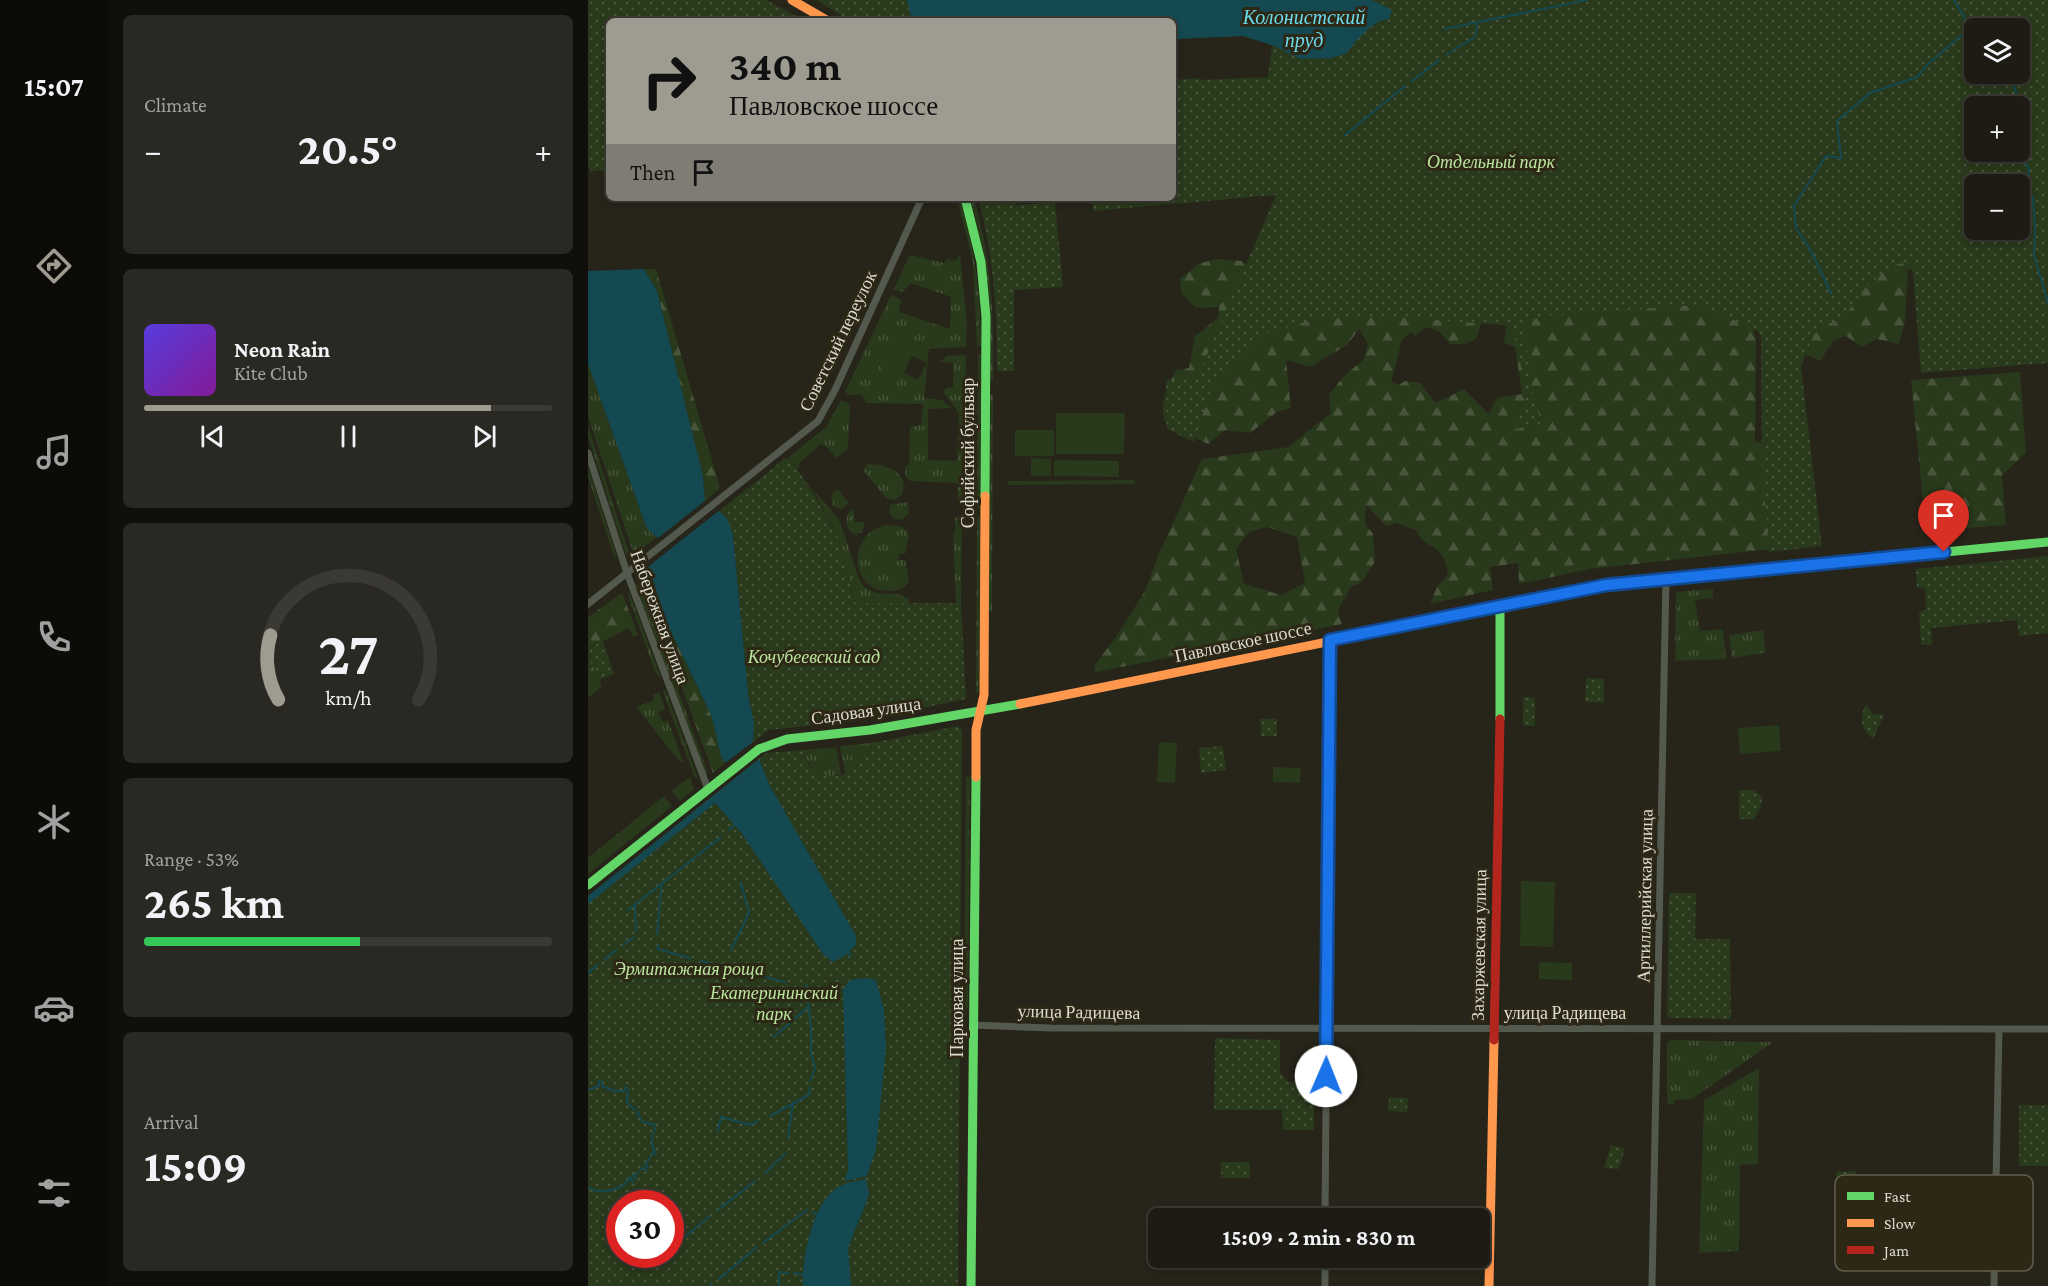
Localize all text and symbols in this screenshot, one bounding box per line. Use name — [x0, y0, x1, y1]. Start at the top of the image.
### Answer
water label: Колонистский пруд — [1242, 6, 1365, 52]
map controls — [1964, 18, 2030, 240]
button: layers — [1964, 18, 2030, 84]
icon: right — [630, 42, 708, 120]
text: 340 m — [729, 42, 841, 89]
text: 15:07 — [24, 72, 84, 102]
text: Павловское шоссе — [729, 91, 938, 121]
text: Climate — [144, 94, 207, 116]
button: + — [1964, 96, 2030, 162]
text: 20.5° — [298, 124, 398, 174]
text: − — [144, 132, 161, 169]
text: + — [535, 132, 552, 169]
park label: Отдельный парк — [1427, 152, 1555, 172]
icon: arrive — [687, 156, 720, 189]
text: Then — [630, 160, 675, 185]
button: − — [1964, 174, 2030, 240]
icon: directions — [33, 245, 75, 287]
street label: Советский переулок — [795, 267, 881, 415]
text: Neon Rain — [234, 337, 330, 362]
text: Kite Club — [234, 362, 308, 384]
street label: Софийский бульвар — [958, 378, 978, 528]
icon: previous — [196, 420, 229, 453]
icon: pause — [332, 420, 365, 453]
icon: next — [468, 420, 501, 453]
icon: music — [33, 431, 75, 473]
pin — [1918, 490, 1969, 552]
icon: arrive — [1927, 499, 1960, 532]
street label: Набережная улица — [626, 547, 694, 687]
icon: phone — [33, 616, 75, 658]
text: 27 — [318, 618, 378, 687]
street label: Павловское шоссе — [1173, 618, 1313, 666]
park label: Кочубеевский сад — [747, 647, 880, 667]
text: km/h — [325, 686, 372, 710]
street label: Садовая улица — [810, 693, 922, 729]
icon: climate — [33, 801, 75, 843]
street label: Артиллерийская улица — [1633, 809, 1657, 983]
text: Range · 53% — [144, 848, 239, 870]
street label: Захаржевская улица — [1468, 869, 1490, 1021]
text: 265 km — [144, 878, 284, 928]
street label: Парковая улица — [947, 938, 967, 1058]
park label: Эрмитажная роща — [614, 959, 764, 979]
park label: Екатерининский парк — [709, 983, 838, 1024]
icon: car — [33, 987, 75, 1029]
street label: улица Радищева — [1017, 1001, 1141, 1023]
street label: улица Радищева — [1504, 1003, 1626, 1023]
position arrow — [1294, 1044, 1358, 1108]
text: Arrival — [144, 1111, 198, 1133]
text: 15:09 — [144, 1141, 247, 1191]
icon: filters — [33, 1172, 75, 1214]
legend — [1835, 1175, 2033, 1271]
text: Fast — [1884, 1188, 1911, 1205]
speed limit sign: 30 — [606, 1190, 684, 1268]
text: Slow — [1884, 1215, 1916, 1232]
text: 15:09 · 2 min · 830 m — [1223, 1225, 1415, 1250]
text: Jam — [1882, 1242, 1909, 1260]

